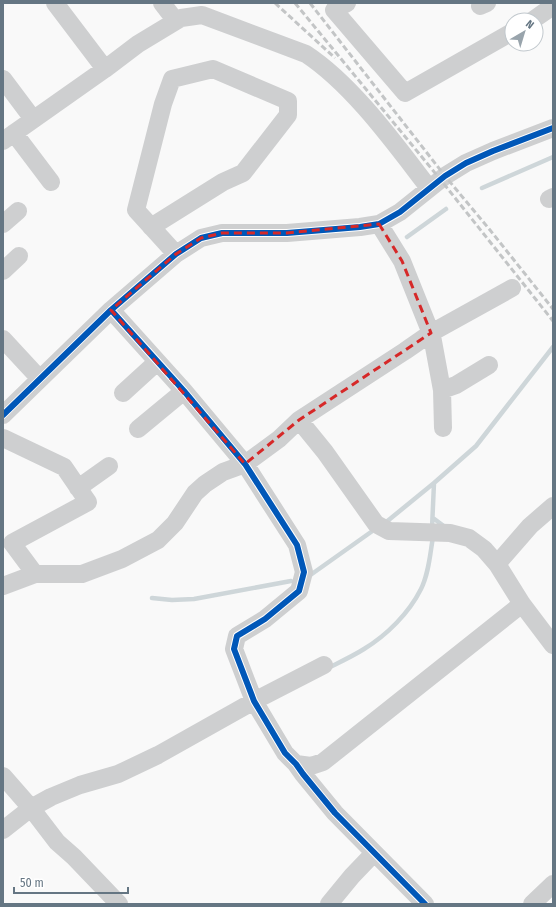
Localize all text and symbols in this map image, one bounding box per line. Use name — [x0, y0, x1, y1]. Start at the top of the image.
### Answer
north arrow — [504, 12, 544, 52]
text: N — [523, 17, 536, 32]
scale bar — [14, 869, 128, 895]
text: 50 m — [20, 876, 44, 890]

